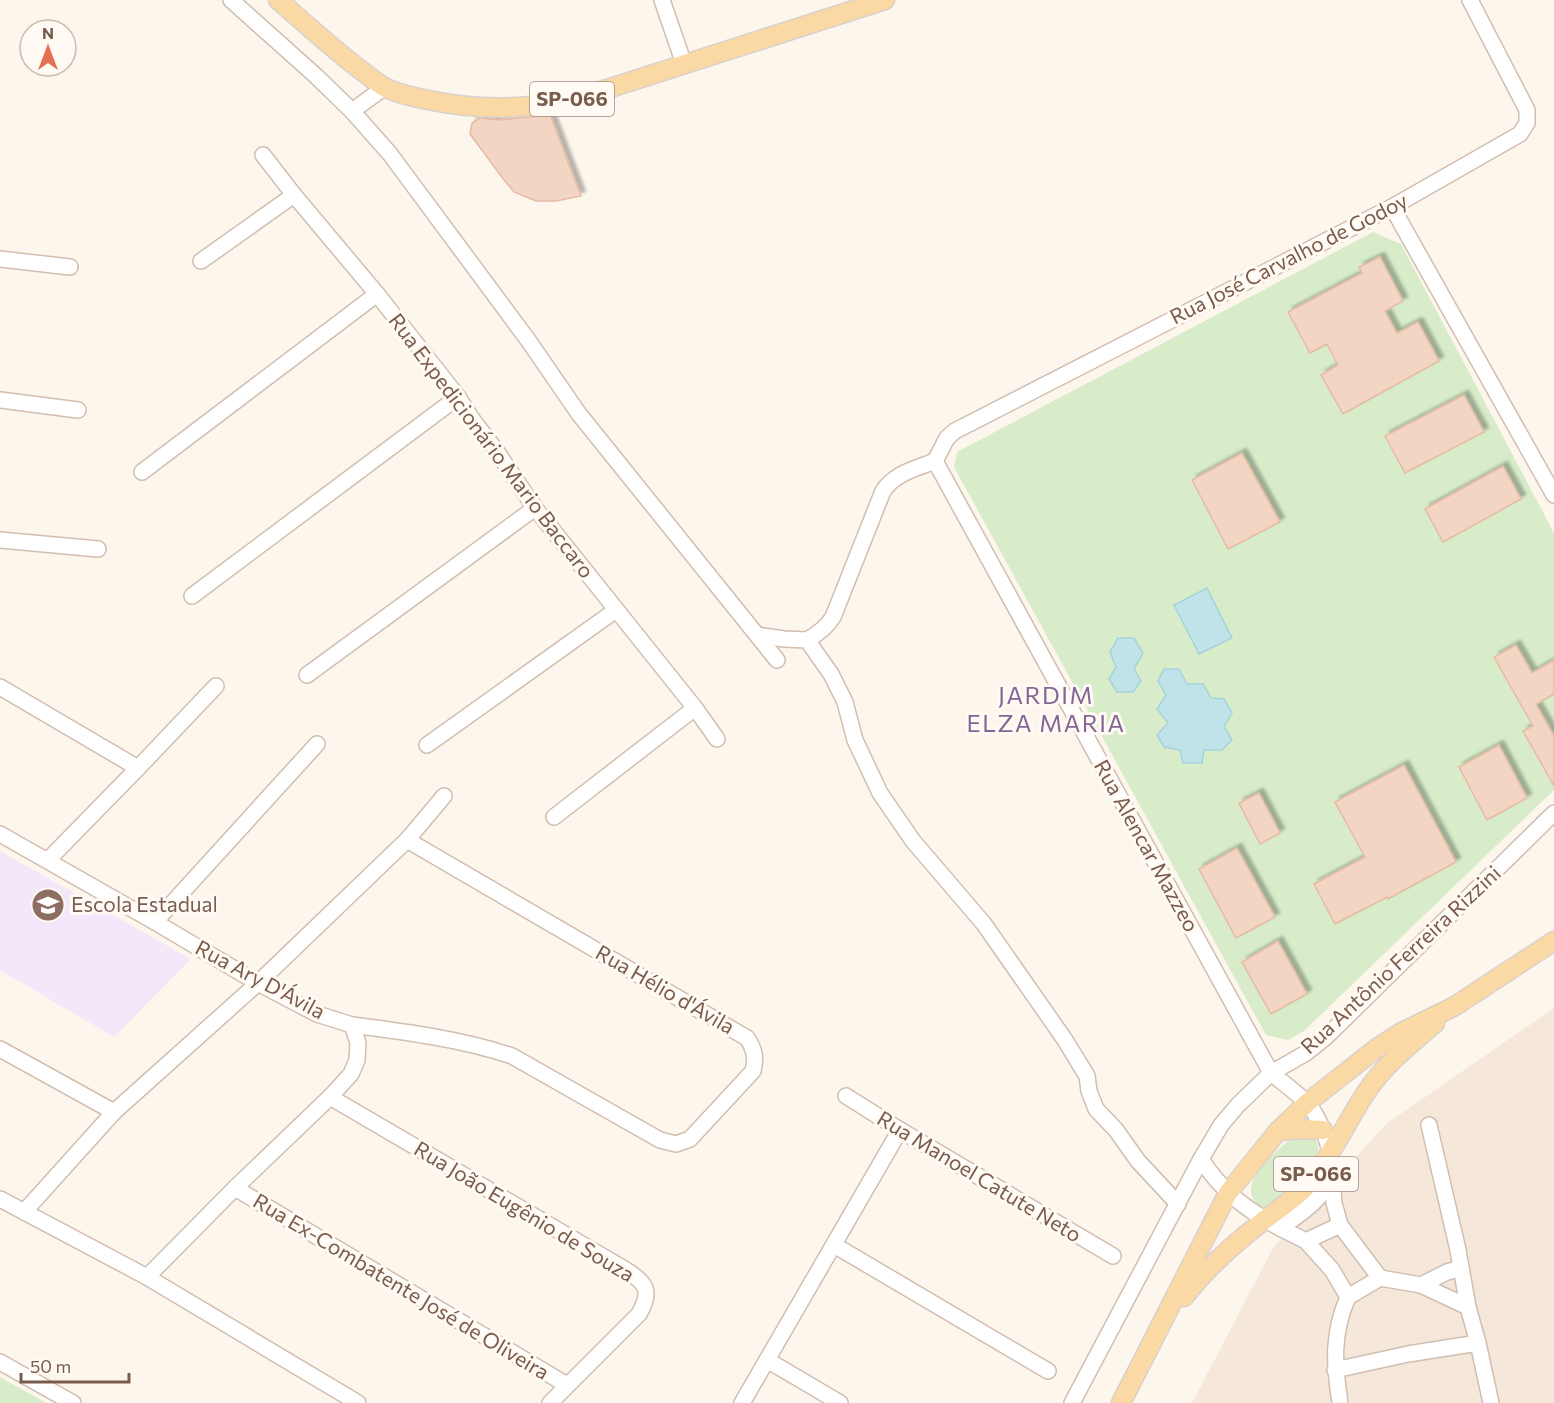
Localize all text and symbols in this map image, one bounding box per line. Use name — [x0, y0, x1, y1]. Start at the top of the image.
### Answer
north arrow — [18, 18, 78, 78]
text: N — [42, 23, 54, 42]
road number: SP-066 — [530, 82, 614, 116]
street label: Rua José Carvalho de Godoy — [1165, 187, 1411, 329]
street label: Rua Expedicionário Mario Baccaro — [384, 308, 600, 582]
district label: JARDIM ELZA MARIA — [966, 680, 1126, 737]
street label: Rua Alencar Mazzeo — [1090, 755, 1205, 936]
street label: Rua Antônio Ferreira Rizzini — [1295, 860, 1505, 1058]
school or university icon: Escola Estadual — [30, 887, 66, 923]
place label: Escola Estadual — [71, 891, 218, 916]
street label: Rua Ary D'Ávila — [192, 934, 330, 1023]
street label: Rua Hélio d'Ávila — [592, 939, 740, 1039]
street label: Rua Manoel Catute Neto — [873, 1105, 1086, 1247]
street label: Rua João Eugênio de Souza — [410, 1135, 639, 1286]
road number: SP-066 — [1274, 1157, 1358, 1191]
street label: Rua Ex-Combatente José de Oliveira — [249, 1187, 554, 1384]
scale bar — [21, 1346, 129, 1384]
text: 50 m — [30, 1355, 71, 1377]

